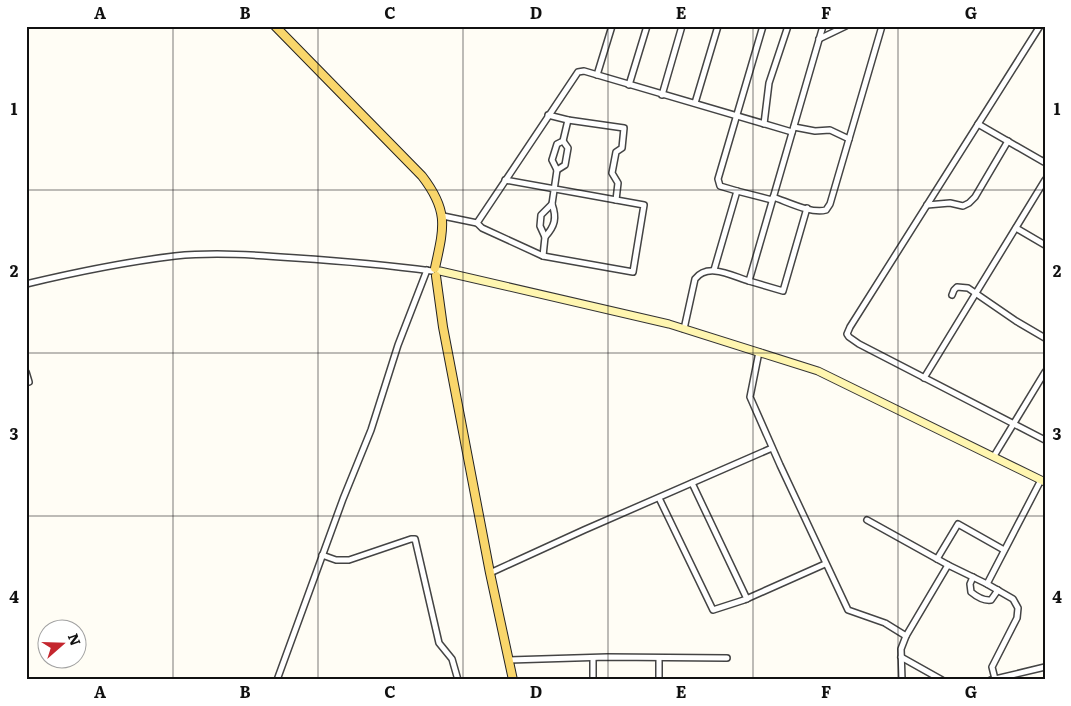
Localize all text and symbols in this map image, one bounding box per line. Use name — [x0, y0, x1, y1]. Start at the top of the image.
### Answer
text: A — [94, 0, 106, 24]
text: B — [239, 0, 251, 24]
text: C — [384, 0, 396, 24]
text: D — [530, 0, 542, 24]
text: E — [676, 0, 687, 24]
text: F — [821, 0, 831, 24]
text: G — [965, 0, 977, 24]
text: 1 — [11, 96, 18, 120]
text: 1 — [1054, 96, 1061, 120]
text: 2 — [10, 258, 19, 282]
text: 2 — [1053, 258, 1062, 282]
text: 3 — [10, 421, 19, 445]
text: 3 — [1053, 421, 1062, 445]
text: 4 — [9, 584, 19, 608]
text: 4 — [1052, 584, 1062, 608]
north arrow — [38, 618, 88, 668]
text: N — [64, 630, 87, 648]
text: A — [94, 679, 106, 703]
text: B — [239, 679, 251, 703]
text: C — [384, 679, 396, 703]
text: D — [530, 679, 542, 703]
text: E — [676, 679, 687, 703]
text: F — [821, 679, 831, 703]
text: G — [965, 679, 977, 703]

